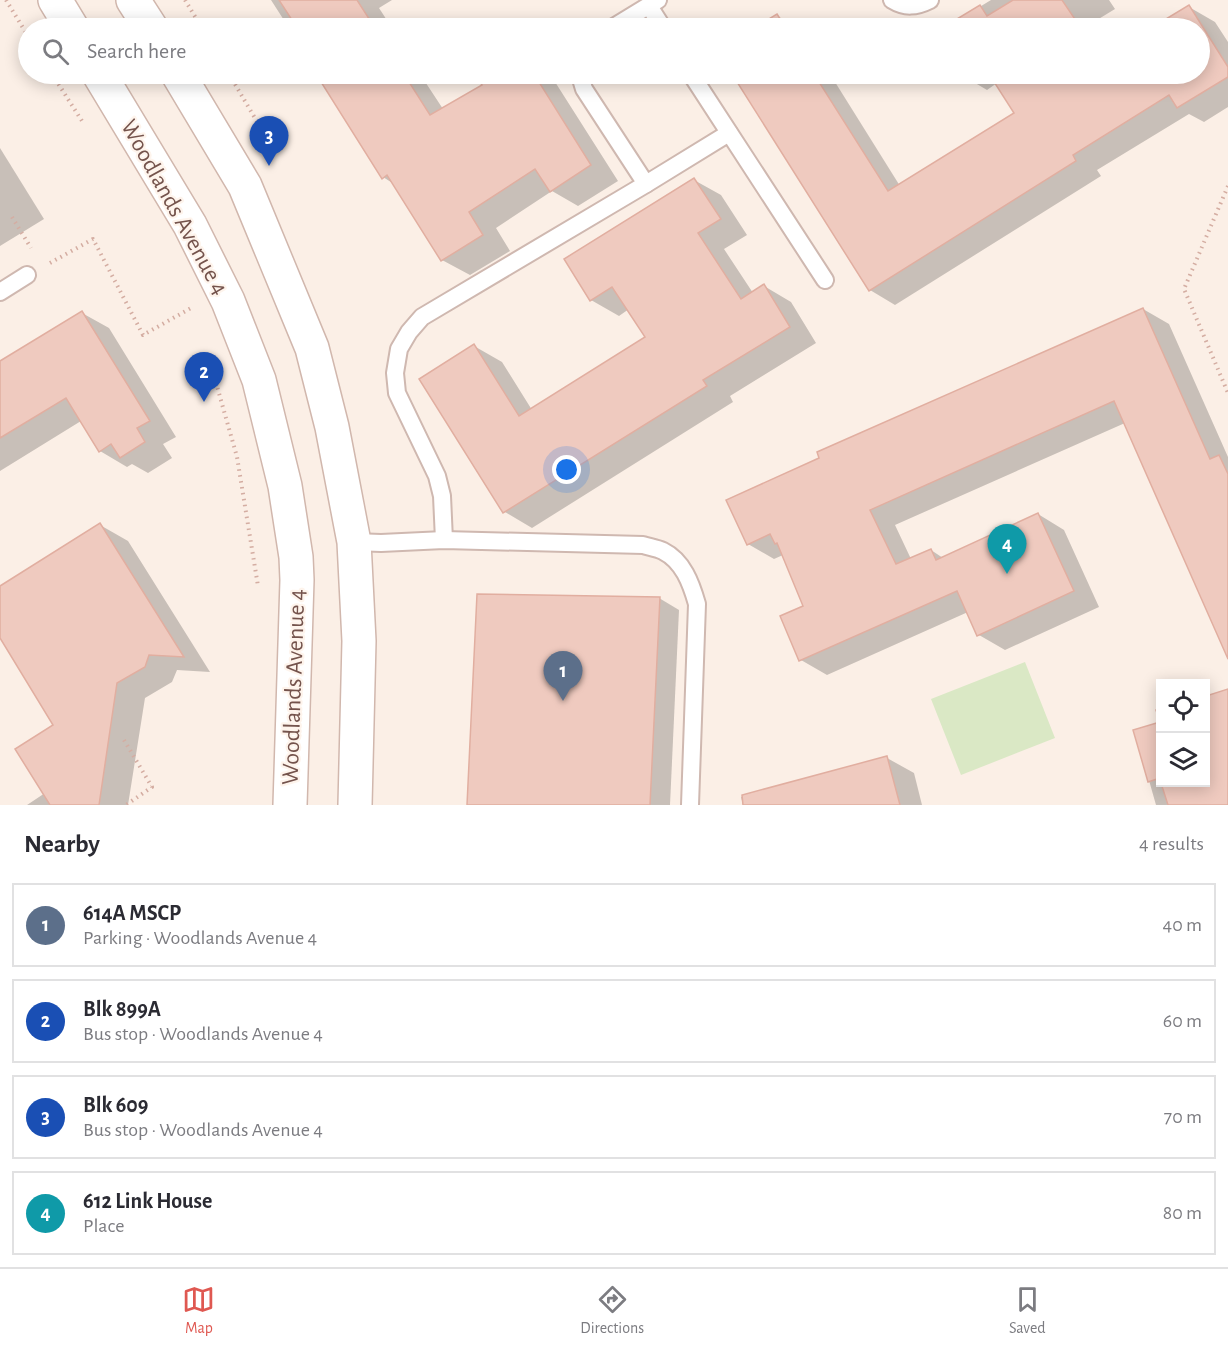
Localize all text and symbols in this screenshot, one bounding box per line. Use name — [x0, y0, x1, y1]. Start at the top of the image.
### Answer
search box — [18, 18, 1210, 84]
icon: search — [39, 35, 72, 68]
text: Search here — [87, 40, 186, 62]
street label: Woodlands Avenue 4 — [116, 116, 232, 299]
pin: 3 — [250, 116, 288, 166]
pin: 2 — [184, 352, 224, 402]
your location — [552, 455, 581, 484]
pin: 4 — [988, 524, 1026, 574]
street label: Woodlands Avenue 4 — [279, 589, 309, 786]
pin: 1 — [544, 652, 582, 701]
map controls — [1156, 679, 1210, 787]
button: locate — [1156, 679, 1210, 733]
button: layers — [1156, 733, 1210, 787]
text: Nearby — [24, 831, 100, 857]
text: 4 results — [1139, 834, 1204, 854]
text: 614A MSCP — [83, 902, 181, 924]
text: 1 — [42, 915, 49, 935]
text: 40 m — [1163, 915, 1202, 935]
text: Parking · Woodlands Avenue 4 — [83, 928, 317, 948]
text: Blk 899A — [83, 998, 161, 1020]
text: 2 — [41, 1011, 50, 1031]
text: 60 m — [1163, 1011, 1202, 1031]
text: Bus stop · Woodlands Avenue 4 — [83, 1024, 323, 1044]
text: Blk 609 — [83, 1094, 148, 1116]
text: 3 — [41, 1107, 50, 1127]
text: 70 m — [1164, 1107, 1202, 1127]
text: Bus stop · Woodlands Avenue 4 — [83, 1120, 323, 1140]
text: 612 Link House — [83, 1190, 212, 1212]
text: 4 — [40, 1203, 51, 1223]
text: 80 m — [1163, 1203, 1202, 1223]
text: Place — [83, 1216, 124, 1236]
tab: Map — [182, 1283, 215, 1338]
tab: Directions — [580, 1283, 644, 1338]
tab: Saved — [1009, 1283, 1046, 1338]

